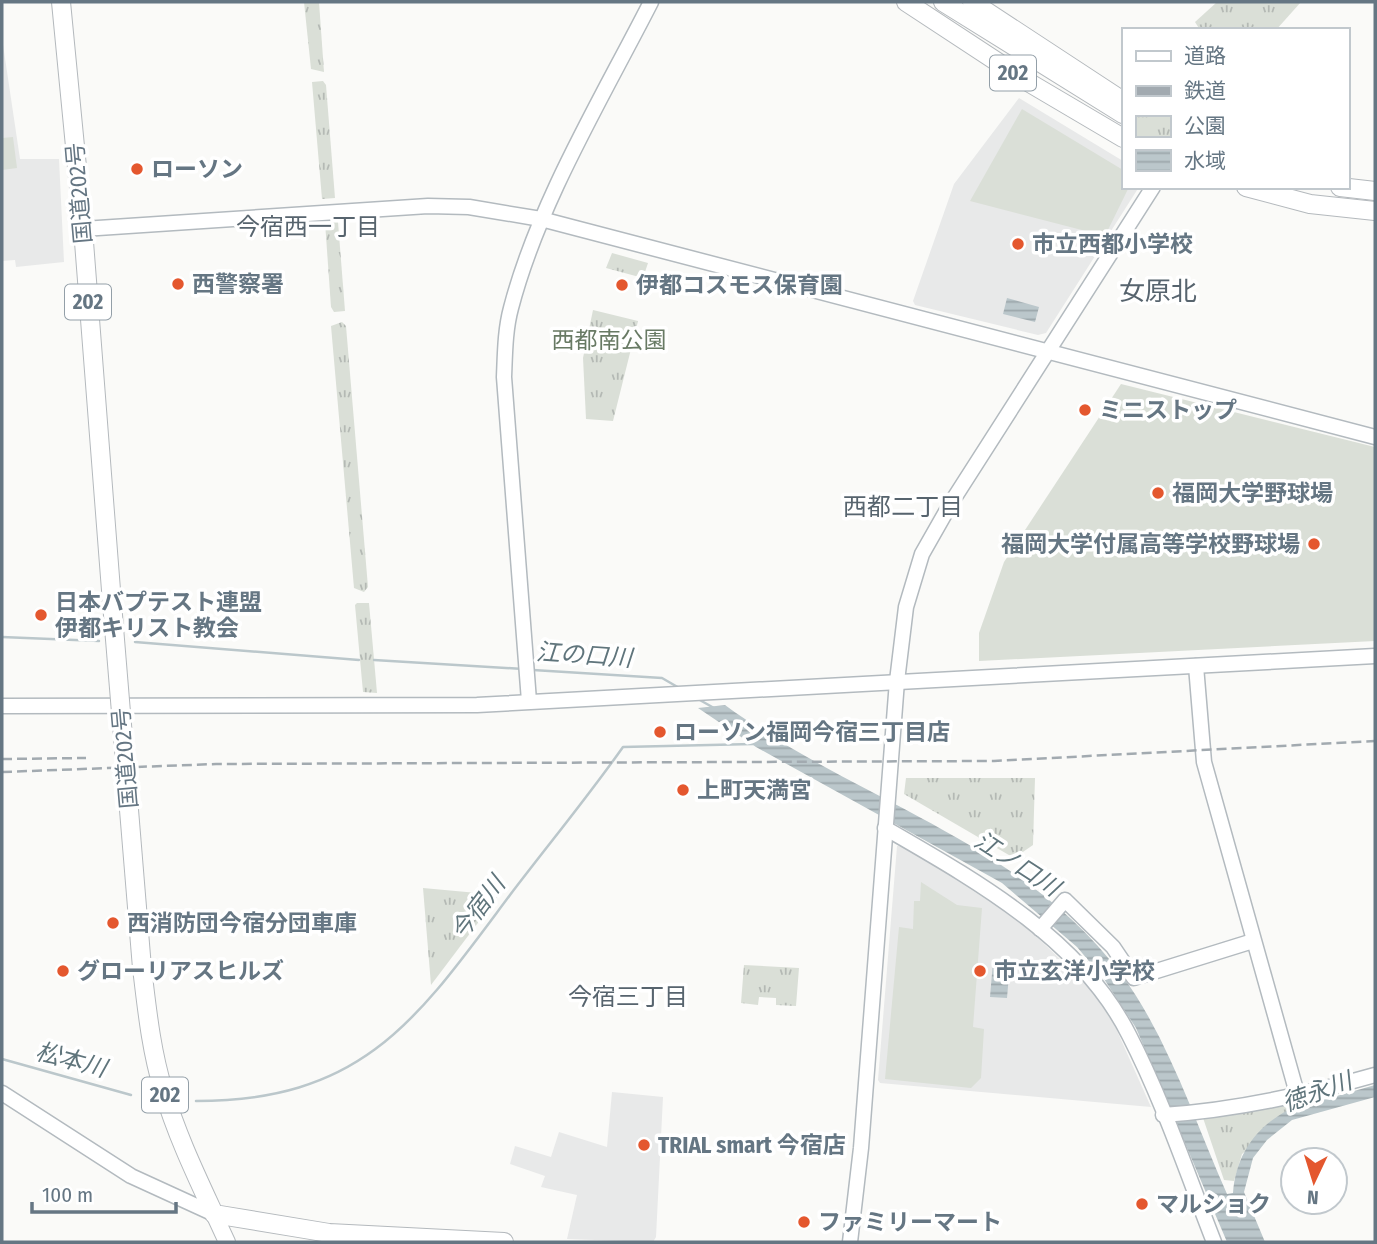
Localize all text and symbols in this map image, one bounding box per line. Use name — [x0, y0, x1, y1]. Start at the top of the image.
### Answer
legend — [1122, 28, 1349, 189]
text: 道路 — [1184, 43, 1226, 69]
road number: 202 — [990, 56, 1036, 90]
text: 鉄道 — [1184, 78, 1226, 104]
text: 公園 — [1184, 113, 1226, 139]
street label: 国道202号 — [61, 141, 97, 245]
text: 水域 — [1184, 148, 1226, 174]
place label: ローソン — [151, 155, 243, 183]
marker: ローソン — [129, 161, 145, 177]
district label: 今宿西一丁目 — [236, 213, 380, 241]
place label: 市立西都小学校 — [1032, 230, 1193, 258]
marker: 市立西都小学校 — [1010, 236, 1026, 252]
place label: 西警察署 — [192, 270, 284, 298]
place label: 伊都コスモス保育園 — [636, 271, 843, 299]
marker: 西警察署 — [170, 276, 186, 292]
district label: 女原北 — [1119, 276, 1197, 307]
marker: 伊都コスモス保育園 — [614, 277, 630, 293]
road number: 202 — [65, 284, 111, 320]
park label: 西都南公園 — [552, 326, 667, 354]
place label: ミニストップ — [1099, 396, 1237, 424]
marker: ミニストップ — [1077, 402, 1093, 418]
place label: 福岡大学野球場 — [1172, 479, 1333, 507]
marker: 福岡大学野球場 — [1150, 485, 1166, 501]
district label: 西都二丁目 — [843, 493, 963, 521]
place label: 福岡大学付属高等学校野球場 — [1001, 530, 1300, 558]
marker: 福岡大学付属高等学校野球場 — [1306, 536, 1322, 552]
place label: 日本バプテスト連盟 伊都キリスト教会 — [55, 588, 262, 642]
marker: 日本バプテスト連盟 伊都キリスト教会 — [33, 607, 49, 623]
water label: 江の口川 — [535, 638, 636, 673]
street label: 国道202号 — [107, 706, 143, 810]
place label: ローソン福岡今宿三丁目店 — [674, 718, 950, 746]
marker: ローソン福岡今宿三丁目店 — [652, 724, 668, 740]
place label: 上町天満宮 — [697, 776, 812, 804]
marker: 上町天満宮 — [675, 782, 691, 798]
water label: 江ノ口川 — [969, 826, 1067, 904]
water label: 今宿川 — [445, 868, 513, 945]
place label: 西消防団今宿分団車庫 — [127, 909, 357, 937]
marker: 西消防団今宿分団車庫 — [105, 915, 121, 931]
place label: グローリアスヒルズ — [77, 957, 284, 985]
place label: 市立玄洋小学校 — [994, 957, 1155, 985]
marker: グローリアスヒルズ — [55, 963, 71, 979]
marker: 市立玄洋小学校 — [972, 963, 988, 979]
district label: 今宿三丁目 — [568, 983, 688, 1011]
water label: 松本川 — [33, 1037, 112, 1084]
water label: 徳永川 — [1278, 1066, 1358, 1117]
road number: 202 — [142, 1078, 188, 1112]
place label: TRIAL smart 今宿店 — [658, 1131, 846, 1159]
marker: TRIAL smart 今宿店 — [636, 1137, 652, 1153]
north arrow — [1279, 1146, 1349, 1216]
scale bar — [32, 1170, 175, 1214]
text: 100 m — [42, 1182, 93, 1208]
text: N — [1306, 1186, 1319, 1209]
place label: マルショク — [1156, 1190, 1271, 1218]
marker: マルショク — [1134, 1196, 1150, 1212]
place label: ファミリーマート — [818, 1208, 1002, 1236]
marker: ファミリーマート — [796, 1214, 812, 1230]

